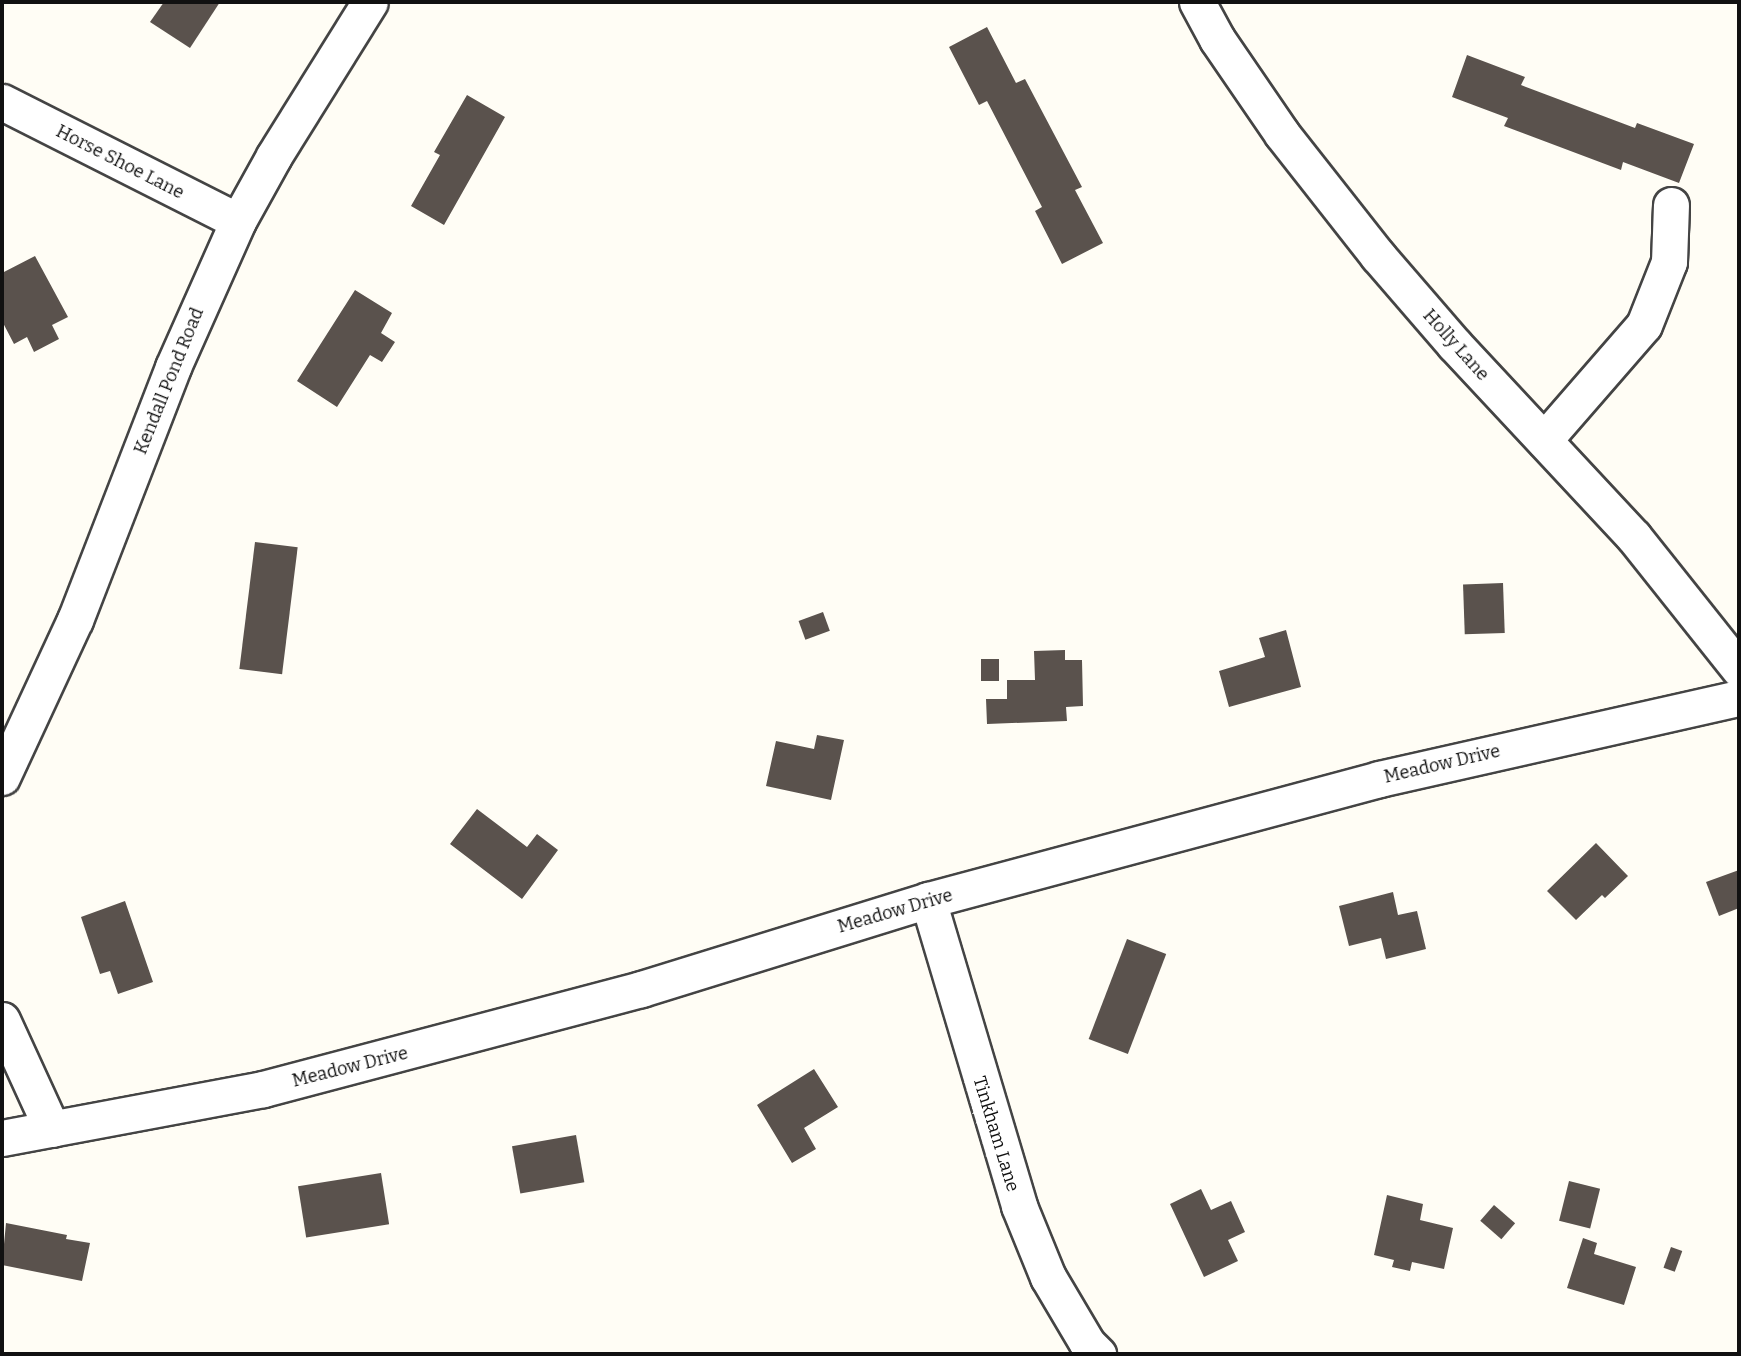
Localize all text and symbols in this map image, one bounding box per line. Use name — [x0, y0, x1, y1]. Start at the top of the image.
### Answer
street label: Horse Shoe Lane — [52, 120, 188, 204]
street label: Kendall Pond Road — [130, 305, 208, 457]
street label: Holly Lane — [1418, 305, 1494, 385]
street label: Meadow Drive — [1382, 740, 1502, 788]
street label: Meadow Drive — [835, 884, 955, 938]
street label: Meadow Drive — [290, 1042, 410, 1092]
street label: Tinkham Lane — [968, 1074, 1024, 1194]

